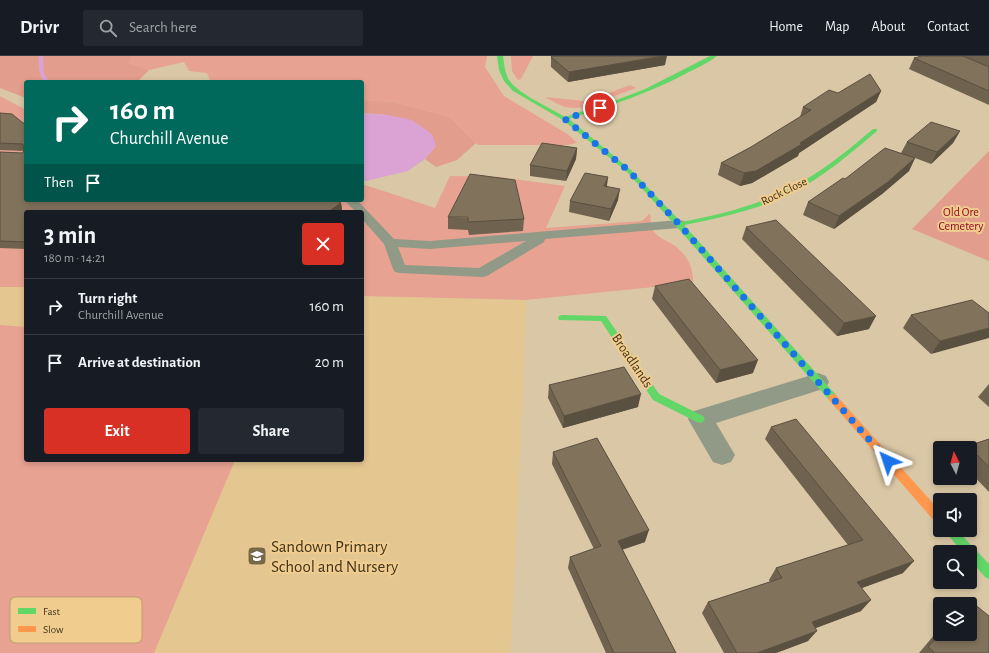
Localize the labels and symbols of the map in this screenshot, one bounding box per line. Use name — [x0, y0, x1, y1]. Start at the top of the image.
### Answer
pin — [583, 91, 617, 125]
street label: Rock Close — [759, 175, 809, 207]
park label: Old Ore Cemetery — [938, 206, 984, 233]
street label: Broadlands — [609, 331, 655, 391]
position arrow — [867, 440, 909, 482]
north arrow — [933, 441, 977, 485]
place label: Sandown Primary School and Nursery — [271, 538, 399, 576]
school or university icon: Sandown Primary School and Nursery — [246, 545, 268, 567]
legend — [10, 597, 142, 643]
text: Fast — [43, 606, 61, 617]
text: Slow — [43, 624, 64, 635]

